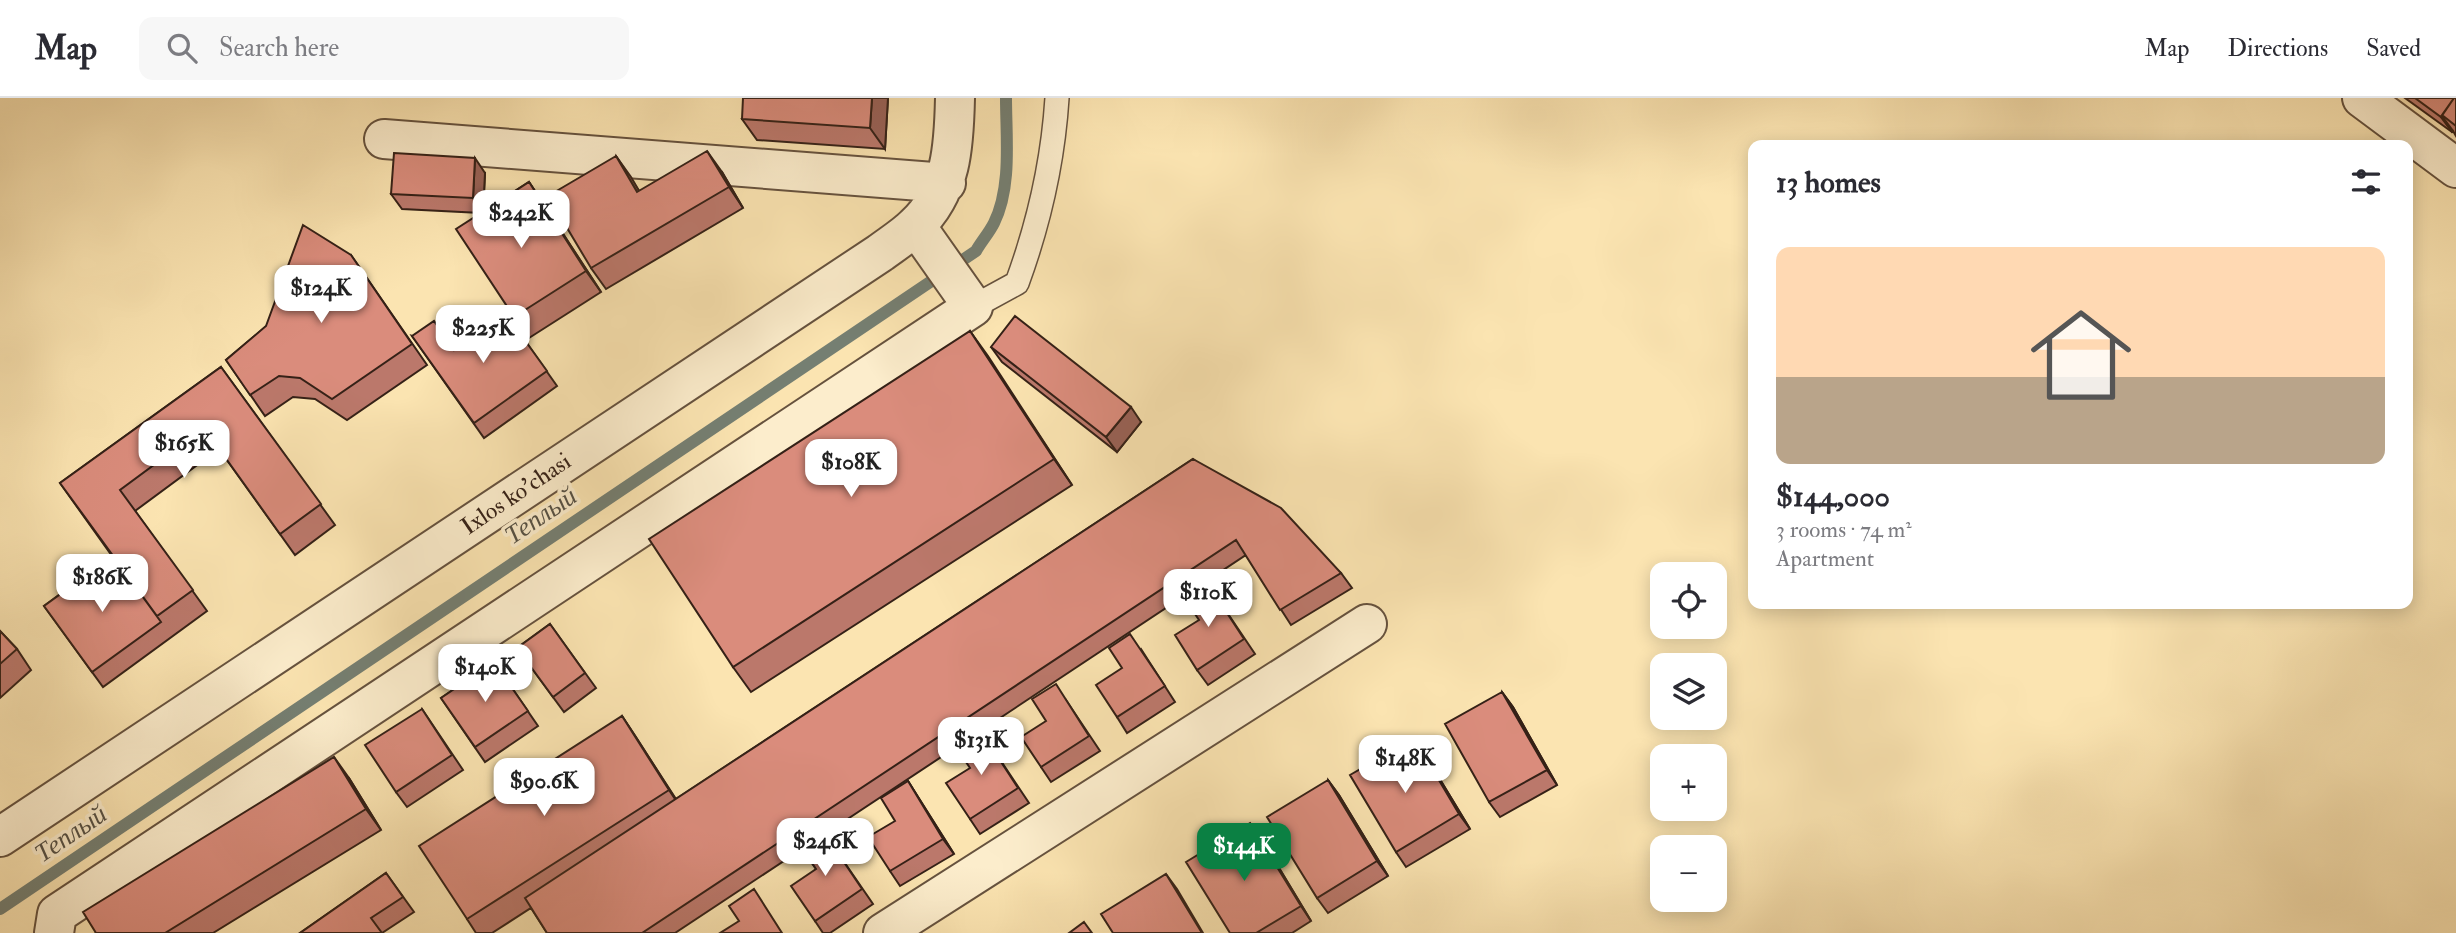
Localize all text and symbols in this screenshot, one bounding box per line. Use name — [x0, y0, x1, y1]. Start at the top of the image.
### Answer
search box — [139, 17, 629, 80]
text: Map — [35, 28, 97, 69]
icon: search — [163, 29, 201, 67]
text: Search here — [219, 32, 339, 64]
text: Map — [2144, 33, 2189, 64]
text: Directions — [2227, 33, 2328, 64]
text: Saved — [2366, 33, 2421, 64]
icon: filters — [2347, 163, 2385, 201]
text: 13 homes — [1776, 164, 1881, 201]
pin: $242K — [472, 190, 570, 250]
text: $242K — [489, 198, 553, 227]
pin: $124K — [272, 266, 370, 325]
text: $124K — [290, 273, 352, 302]
icon: home — [2018, 292, 2144, 418]
pin: $225K — [434, 306, 532, 365]
text: $225K — [452, 313, 514, 342]
pin: $165K — [135, 420, 233, 480]
text: $165K — [155, 428, 213, 457]
pin: $108K — [802, 440, 900, 499]
street label: Ixlos ko'chasi — [455, 446, 577, 542]
text: $108K — [821, 447, 881, 476]
text: $144,000 — [1776, 478, 1890, 515]
water label: Теплый — [499, 480, 583, 552]
text: 3 rooms · 74 m² — [1776, 515, 1912, 544]
text: Apartment — [1776, 544, 1874, 573]
pin: $186K — [53, 554, 151, 614]
text: $186K — [72, 562, 132, 591]
map controls — [1650, 562, 1727, 912]
button: locate — [1650, 562, 1727, 639]
pin: $110K — [1159, 570, 1257, 629]
text: $110K — [1179, 577, 1237, 606]
pin: $140K — [436, 644, 534, 704]
text: $140K — [454, 652, 516, 681]
button: layers — [1650, 653, 1727, 730]
pin: $131K — [932, 718, 1030, 777]
text: $131K — [954, 725, 1008, 754]
pin: $148K — [1356, 736, 1454, 795]
text: $148K — [1375, 743, 1435, 772]
button: + — [1650, 744, 1727, 821]
pin: $90.6K — [487, 758, 601, 818]
text: $90.6K — [510, 766, 578, 795]
water label: Теплый — [29, 798, 113, 870]
pin: $246K — [776, 818, 874, 878]
pin: $144K — [1195, 824, 1293, 883]
text: $246K — [793, 826, 857, 855]
text: $144K — [1213, 831, 1275, 860]
button: − — [1650, 835, 1727, 912]

